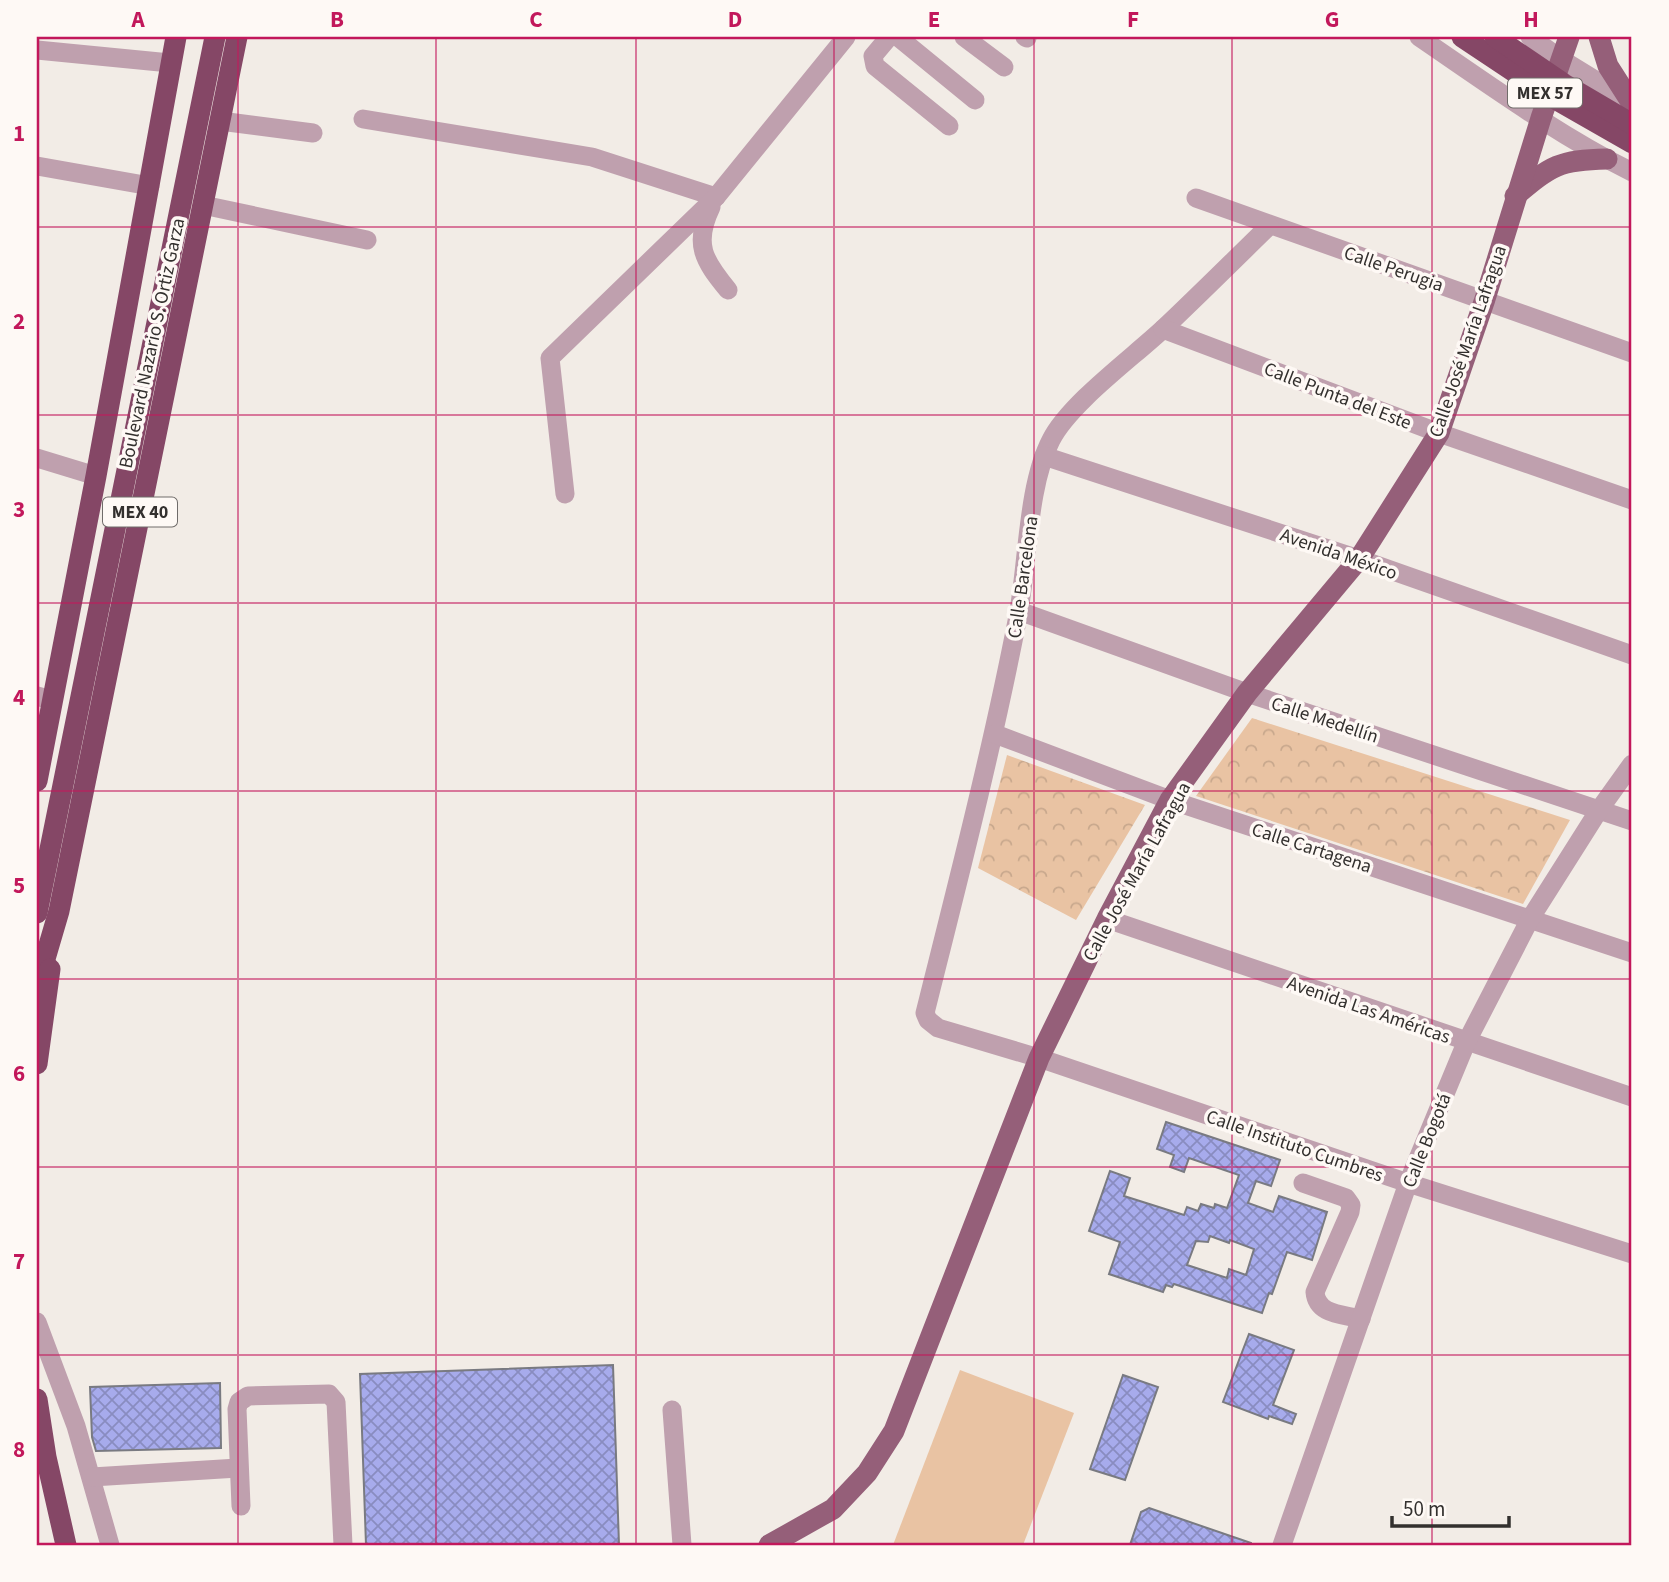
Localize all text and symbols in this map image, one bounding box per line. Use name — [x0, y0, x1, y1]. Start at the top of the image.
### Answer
text: A — [130, 3, 145, 36]
text: B — [330, 3, 344, 36]
text: C — [529, 3, 543, 36]
text: D — [728, 3, 742, 36]
text: E — [928, 3, 940, 36]
text: F — [1127, 3, 1139, 36]
text: G — [1325, 3, 1339, 36]
text: H — [1523, 3, 1539, 36]
road number: MEX 57 — [1508, 78, 1582, 108]
text: 1 — [13, 117, 25, 150]
street label: Boulevard Nazario S. Ortiz Garza — [113, 216, 192, 471]
street label: Calle Perugia — [1340, 240, 1447, 299]
street label: Calle José María Lafragua — [1423, 242, 1514, 441]
text: 2 — [13, 305, 25, 338]
street label: Calle Punta del Este — [1260, 356, 1415, 437]
text: 3 — [13, 493, 25, 526]
road number: MEX 40 — [103, 498, 177, 526]
street label: Calle Barcelona — [1002, 514, 1045, 640]
street label: Avenida México — [1276, 522, 1401, 587]
text: 4 — [13, 681, 25, 714]
street label: Calle Medellín — [1267, 690, 1382, 750]
street label: Calle José María Lafragua — [1077, 777, 1198, 966]
street label: Calle Cartagena — [1248, 816, 1375, 881]
text: 5 — [13, 869, 25, 902]
street label: Avenida Las Américas — [1283, 970, 1454, 1051]
text: 6 — [13, 1057, 25, 1090]
street label: Calle Bogotá — [1396, 1089, 1459, 1192]
street label: Calle Instituto Cumbres — [1202, 1103, 1387, 1189]
text: 7 — [13, 1245, 25, 1278]
text: 8 — [13, 1433, 25, 1466]
scale bar — [1392, 1484, 1510, 1528]
text: 50 m — [1403, 1494, 1445, 1524]

